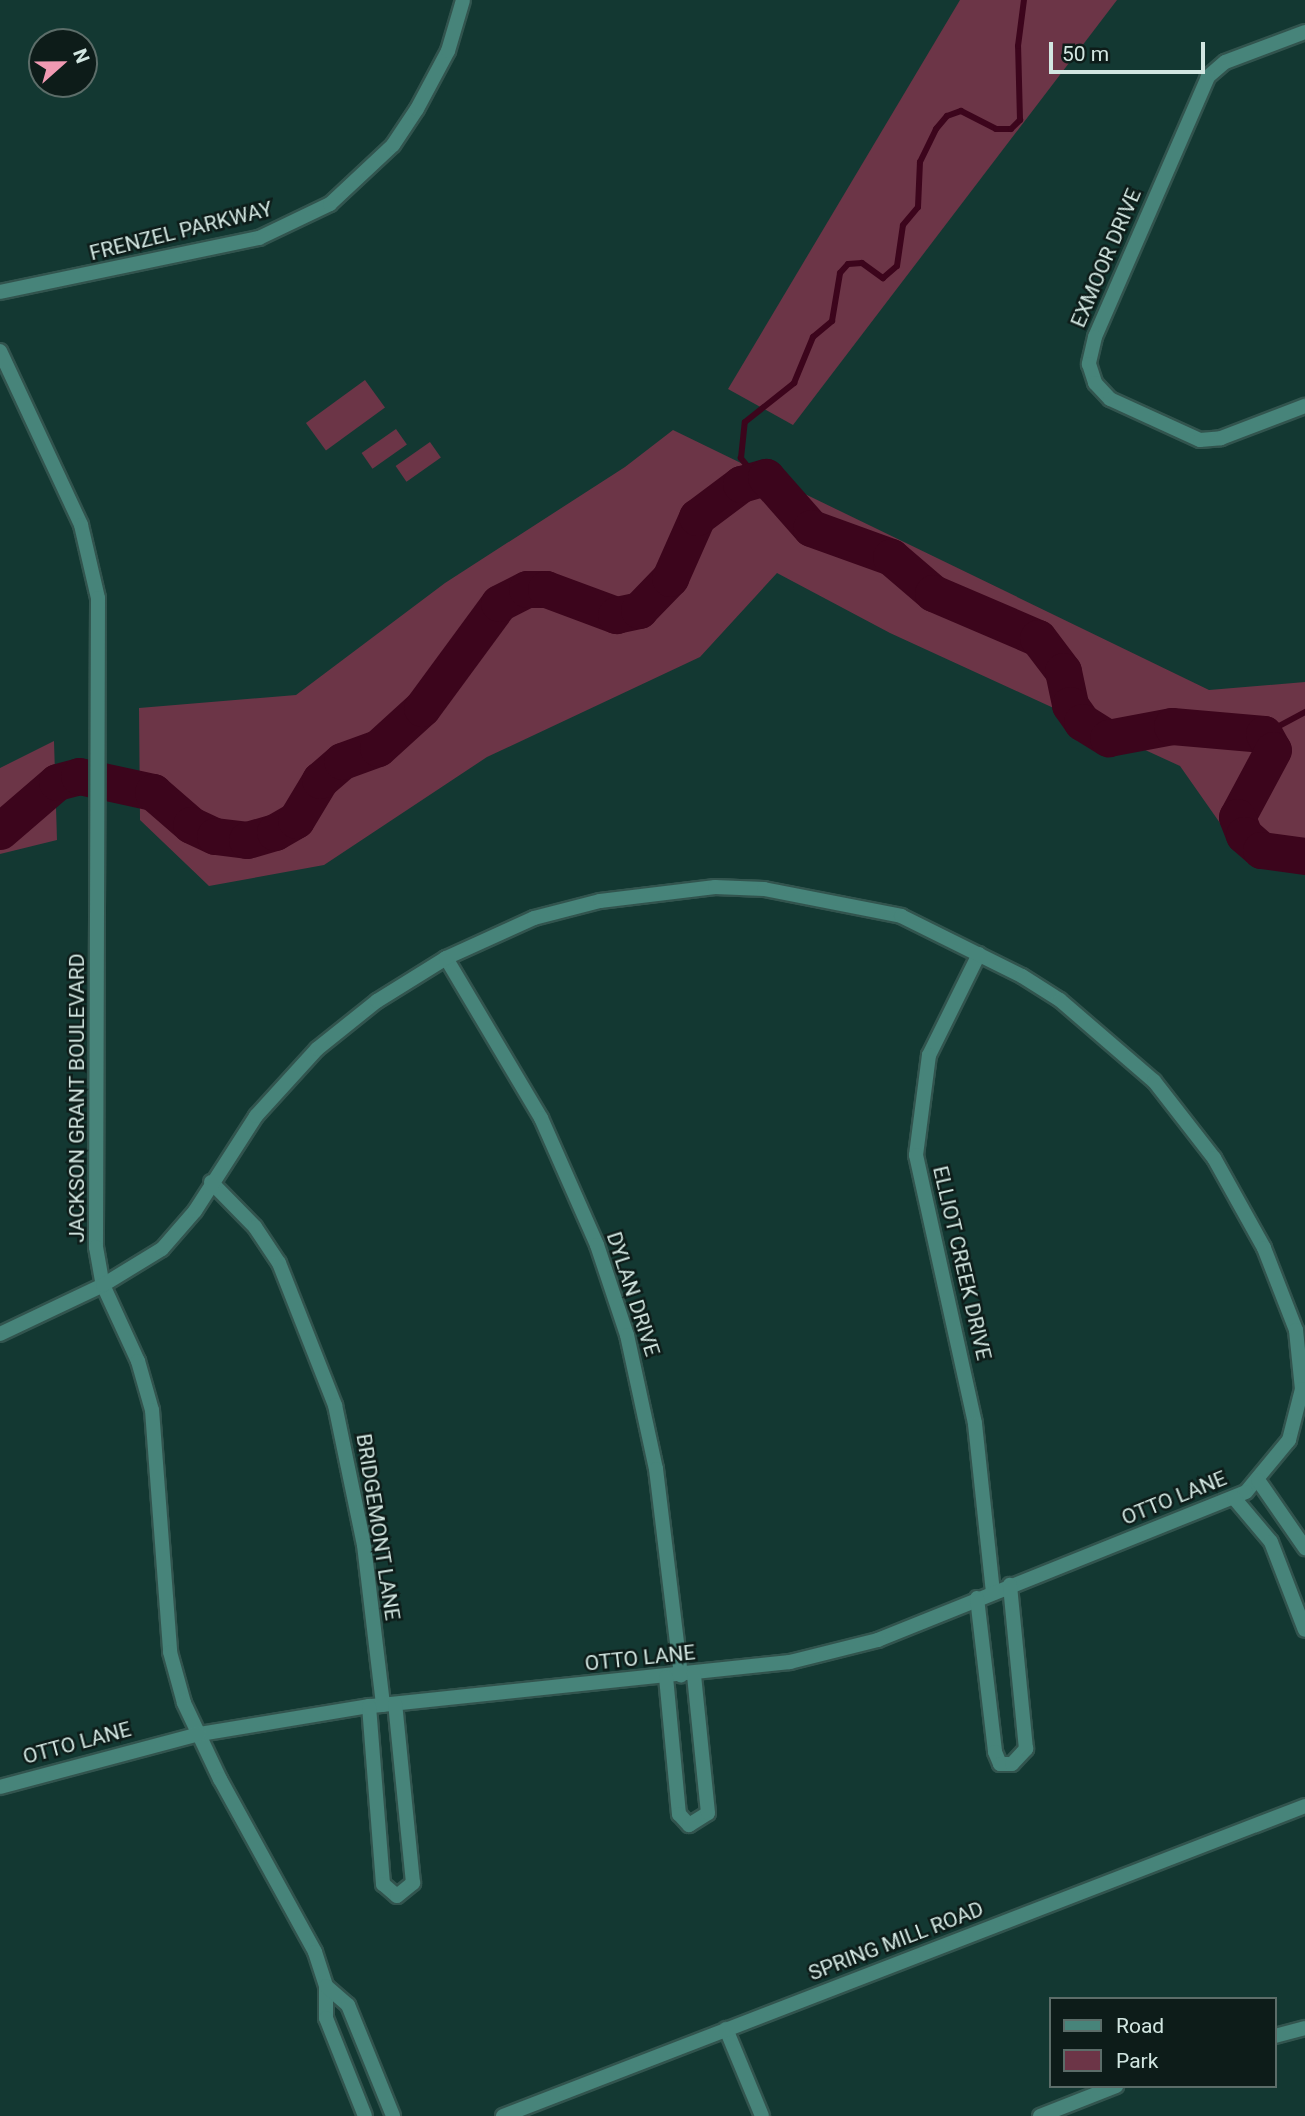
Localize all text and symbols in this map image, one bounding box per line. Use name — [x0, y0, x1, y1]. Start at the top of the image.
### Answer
north arrow — [28, 28, 98, 98]
scale bar — [1053, 28, 1209, 72]
text: 50 m — [1062, 42, 1109, 66]
text: N — [68, 46, 94, 66]
street label: EXMOOR DRIVE — [1065, 185, 1147, 331]
street label: FRENZEL PARKWAY — [87, 196, 275, 266]
street label: JACKSON GRANT BOULEVARD — [64, 953, 90, 1243]
street label: ELLIOT CREEK DRIVE — [927, 1163, 997, 1363]
street label: DYLAN DRIVE — [601, 1229, 665, 1359]
street label: BRIDGEMONT LANE — [351, 1432, 405, 1622]
street label: OTTO LANE — [1118, 1466, 1230, 1530]
street label: OTTO LANE — [584, 1640, 696, 1676]
street label: OTTO LANE — [20, 1716, 134, 1770]
street label: SPRING MILL ROAD — [805, 1896, 987, 1986]
legend — [1050, 1997, 1277, 2088]
text: Road — [1116, 2014, 1164, 2038]
text: Park — [1116, 2049, 1158, 2073]

